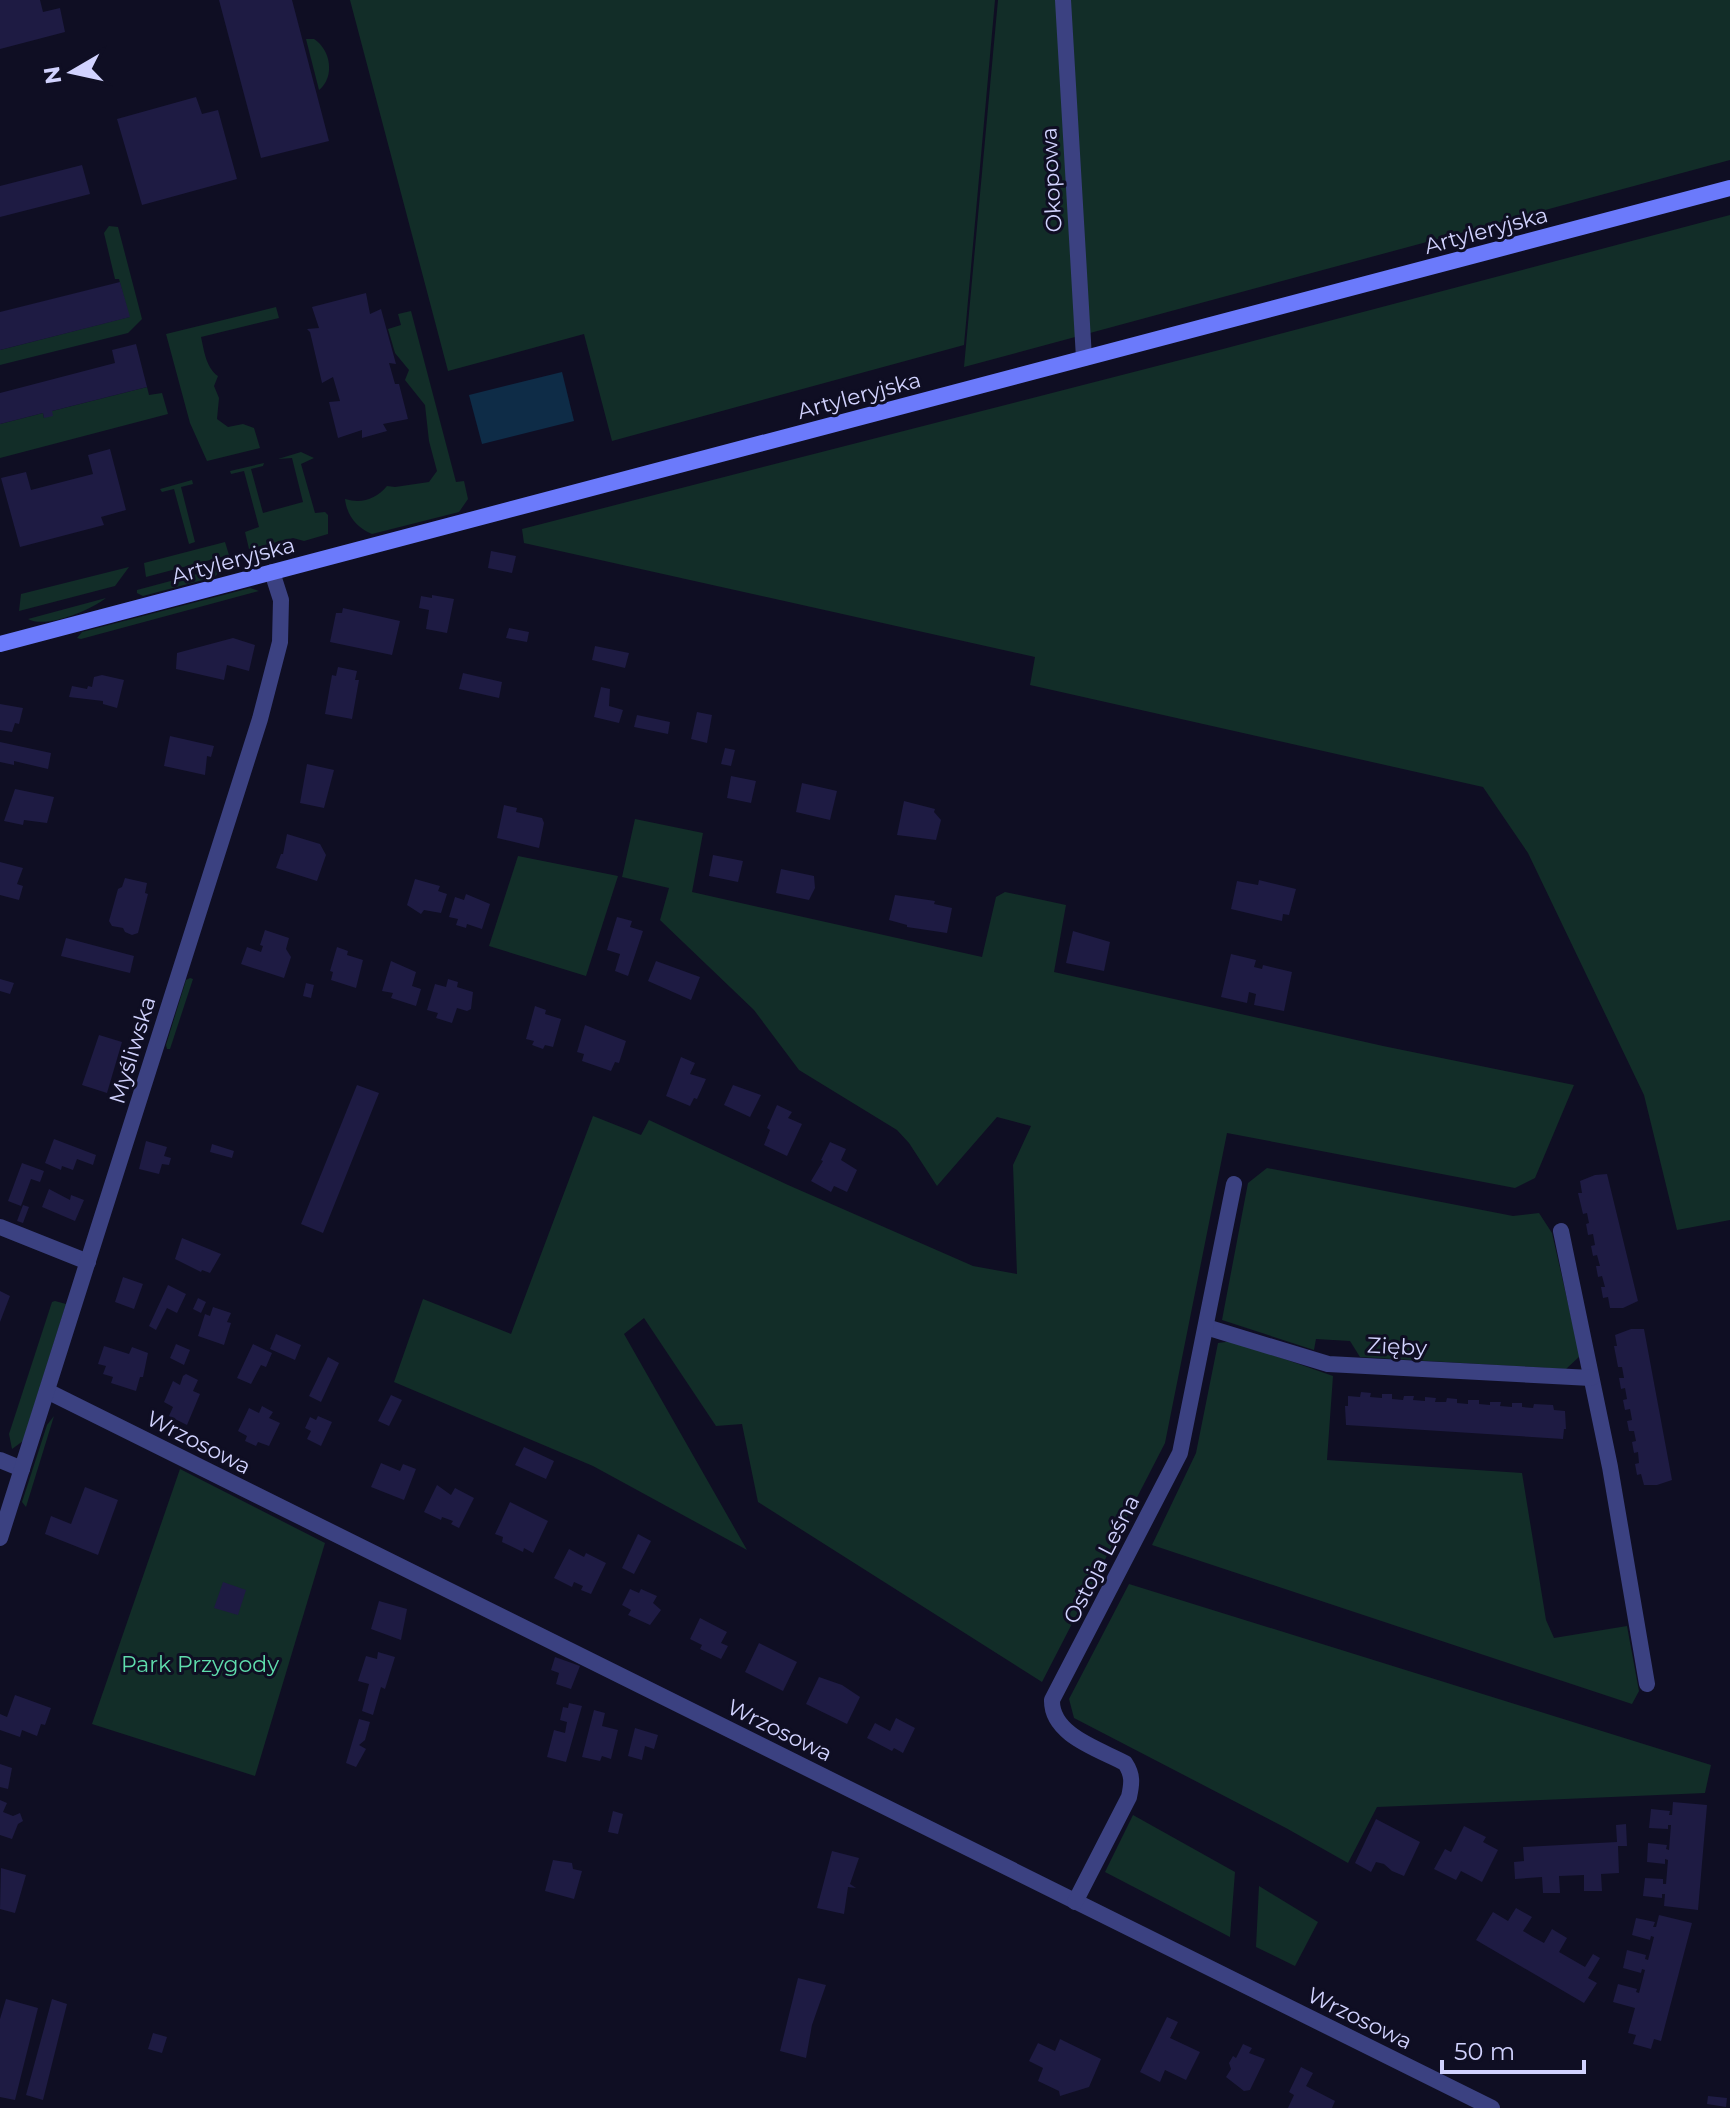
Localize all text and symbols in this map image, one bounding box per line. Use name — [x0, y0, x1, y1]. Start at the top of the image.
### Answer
north arrow — [32, 32, 112, 112]
text: N — [38, 64, 67, 86]
street label: Okopowa — [1035, 127, 1068, 233]
street label: Artyleryjska — [1421, 201, 1551, 260]
street label: Artyleryjska — [794, 366, 924, 425]
street label: Artyleryjska — [168, 531, 298, 590]
street label: Myśliwska — [103, 993, 162, 1107]
street label: Zięby — [1366, 1331, 1428, 1362]
street label: Wrzosowa — [142, 1405, 255, 1480]
street label: Ostoja Leśna — [1057, 1490, 1145, 1628]
park label: Park Przygody — [121, 1651, 279, 1678]
street label: Wrzosowa — [723, 1693, 837, 1767]
street label: Wrzosowa — [1303, 1981, 1417, 2055]
scale bar — [1442, 2024, 1584, 2074]
text: 50 m — [1454, 2037, 1515, 2066]

